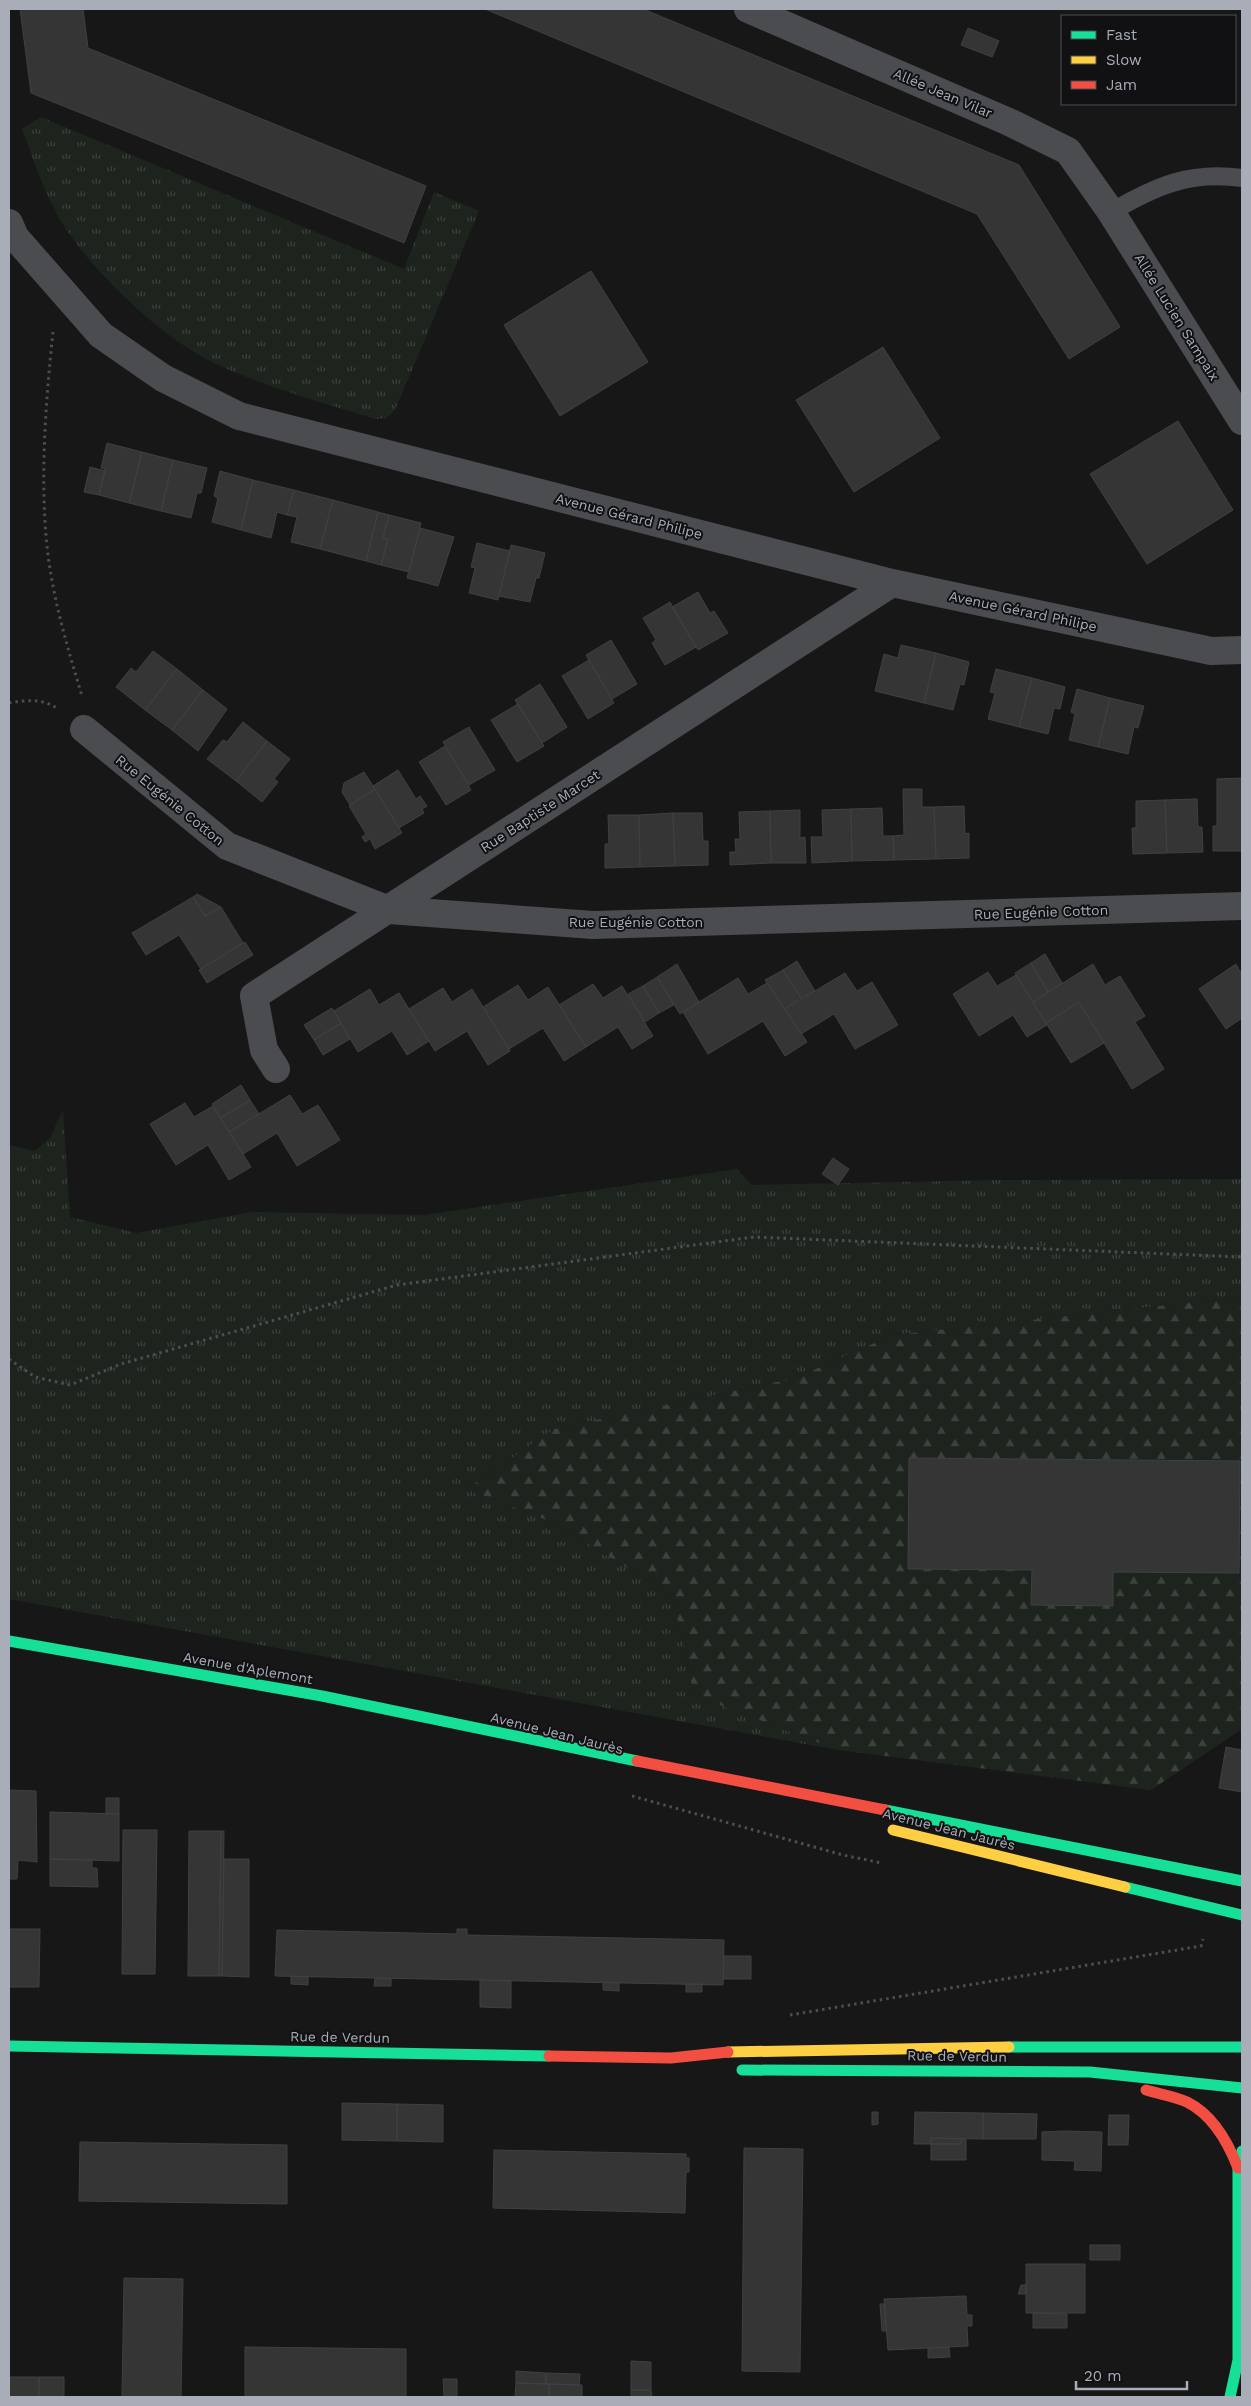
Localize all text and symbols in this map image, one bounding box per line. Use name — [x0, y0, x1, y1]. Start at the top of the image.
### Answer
legend — [1061, 15, 1236, 105]
text: Fast — [1106, 26, 1138, 44]
text: Slow — [1106, 51, 1142, 69]
street label: Allée Jean Vilar — [891, 65, 995, 121]
text: Jam — [1106, 76, 1137, 94]
street label: Allée Lucien Sampaix — [1131, 251, 1223, 383]
street label: Avenue Gérard Philipe — [554, 490, 704, 542]
street label: Avenue Gérard Philipe — [948, 588, 1098, 634]
street label: Rue Eugénie Cotton — [113, 751, 227, 849]
street label: Rue Baptiste Marcet — [477, 766, 603, 856]
street label: Rue Eugénie Cotton — [973, 902, 1109, 922]
street label: Rue Eugénie Cotton — [569, 914, 703, 930]
street label: Avenue d'Aplemont — [182, 1649, 314, 1687]
street label: Avenue Jean Jaurès — [489, 1709, 625, 1757]
street label: Avenue Jean Jaurès — [881, 1805, 1017, 1853]
street label: Rue de Verdun — [290, 2028, 390, 2046]
street label: Rue de Verdun — [907, 2047, 1007, 2065]
scale bar — [1076, 2358, 1187, 2390]
text: 20 m — [1084, 2367, 1122, 2385]

